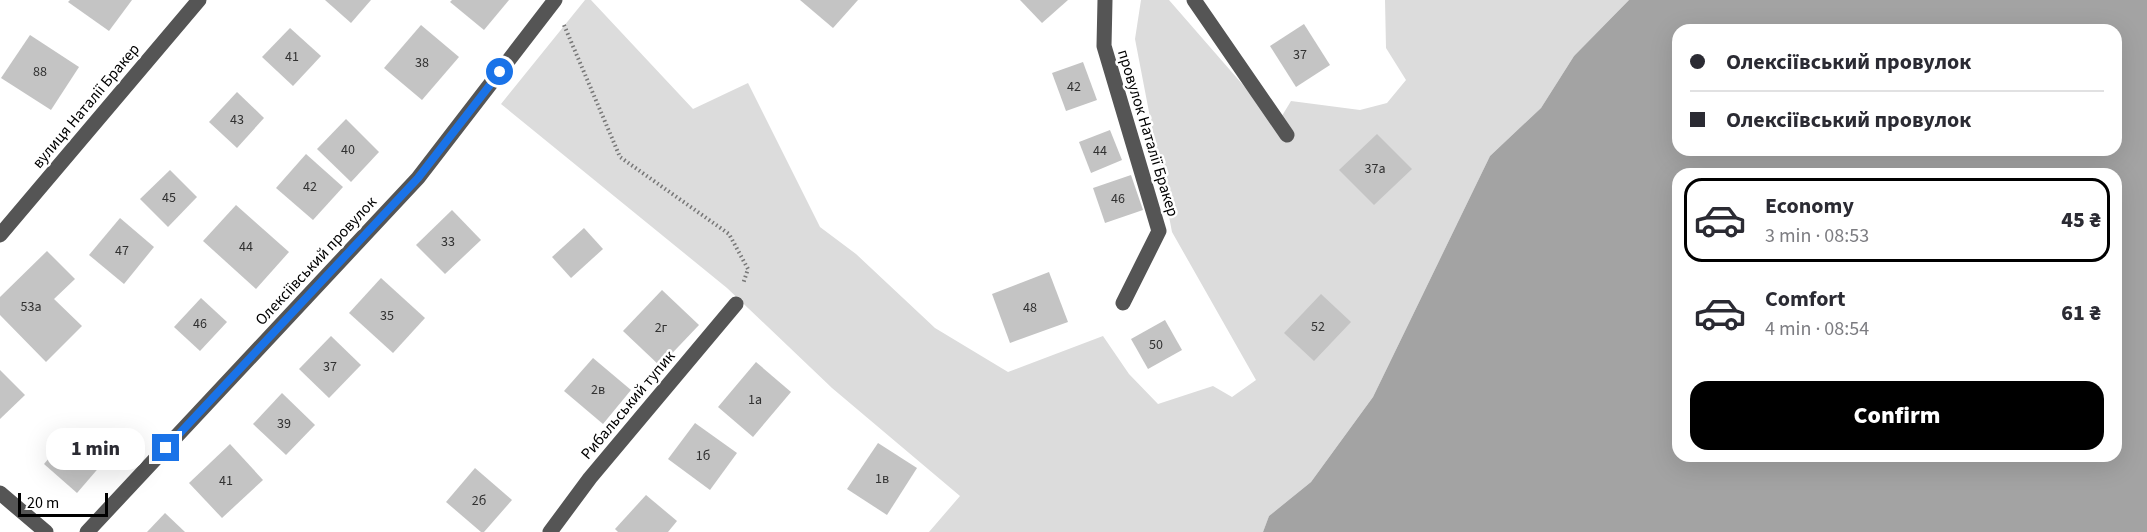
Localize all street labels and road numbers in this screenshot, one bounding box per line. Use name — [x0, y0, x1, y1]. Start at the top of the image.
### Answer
street label: вулиця Наталії Бракер — [27, 39, 145, 173]
street label: провулок Наталії Бракер — [1112, 47, 1184, 219]
street label: Олексіївський провулок — [250, 192, 382, 330]
street label: Рибальський тупик — [576, 346, 680, 464]

